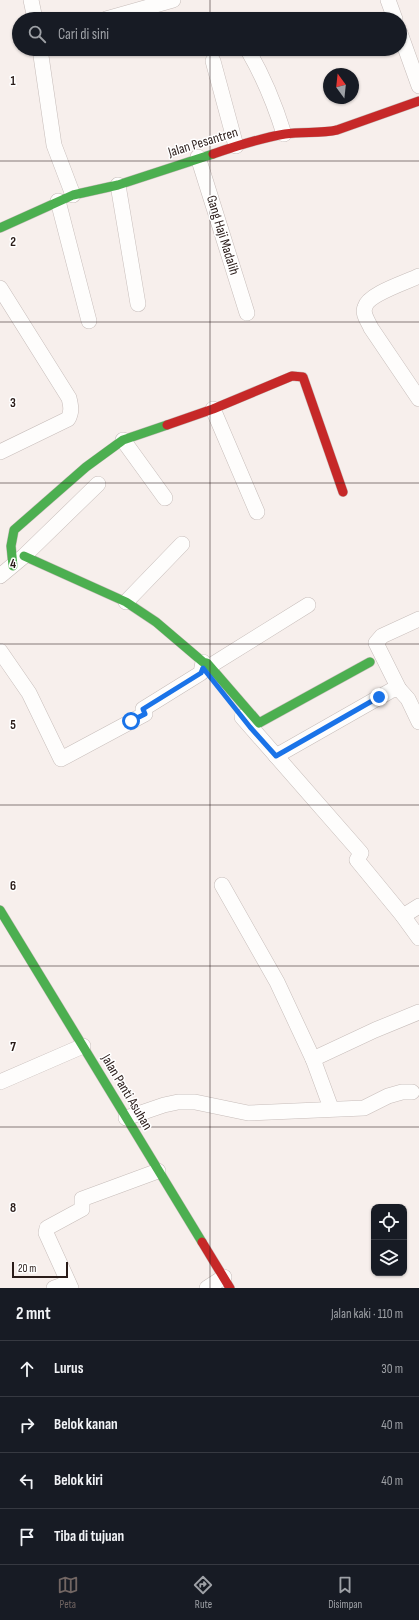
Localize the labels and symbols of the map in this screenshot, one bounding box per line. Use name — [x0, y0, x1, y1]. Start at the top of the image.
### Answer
north arrow — [323, 68, 359, 104]
text: 1 — [10, 73, 16, 89]
street label: Jalan Pesantren — [165, 123, 240, 161]
street label: Gang Haji Madalih — [203, 193, 243, 277]
text: 2 — [10, 234, 16, 250]
text: 3 — [10, 395, 16, 411]
text: 4 — [10, 556, 16, 572]
route end — [370, 688, 388, 706]
route start — [122, 712, 140, 730]
text: 5 — [10, 717, 16, 733]
text: 6 — [10, 878, 16, 894]
text: 7 — [10, 1039, 16, 1055]
street label: Jalan Panti Asuhan — [97, 1050, 156, 1133]
text: 8 — [10, 1200, 16, 1216]
scale bar — [12, 1260, 68, 1279]

